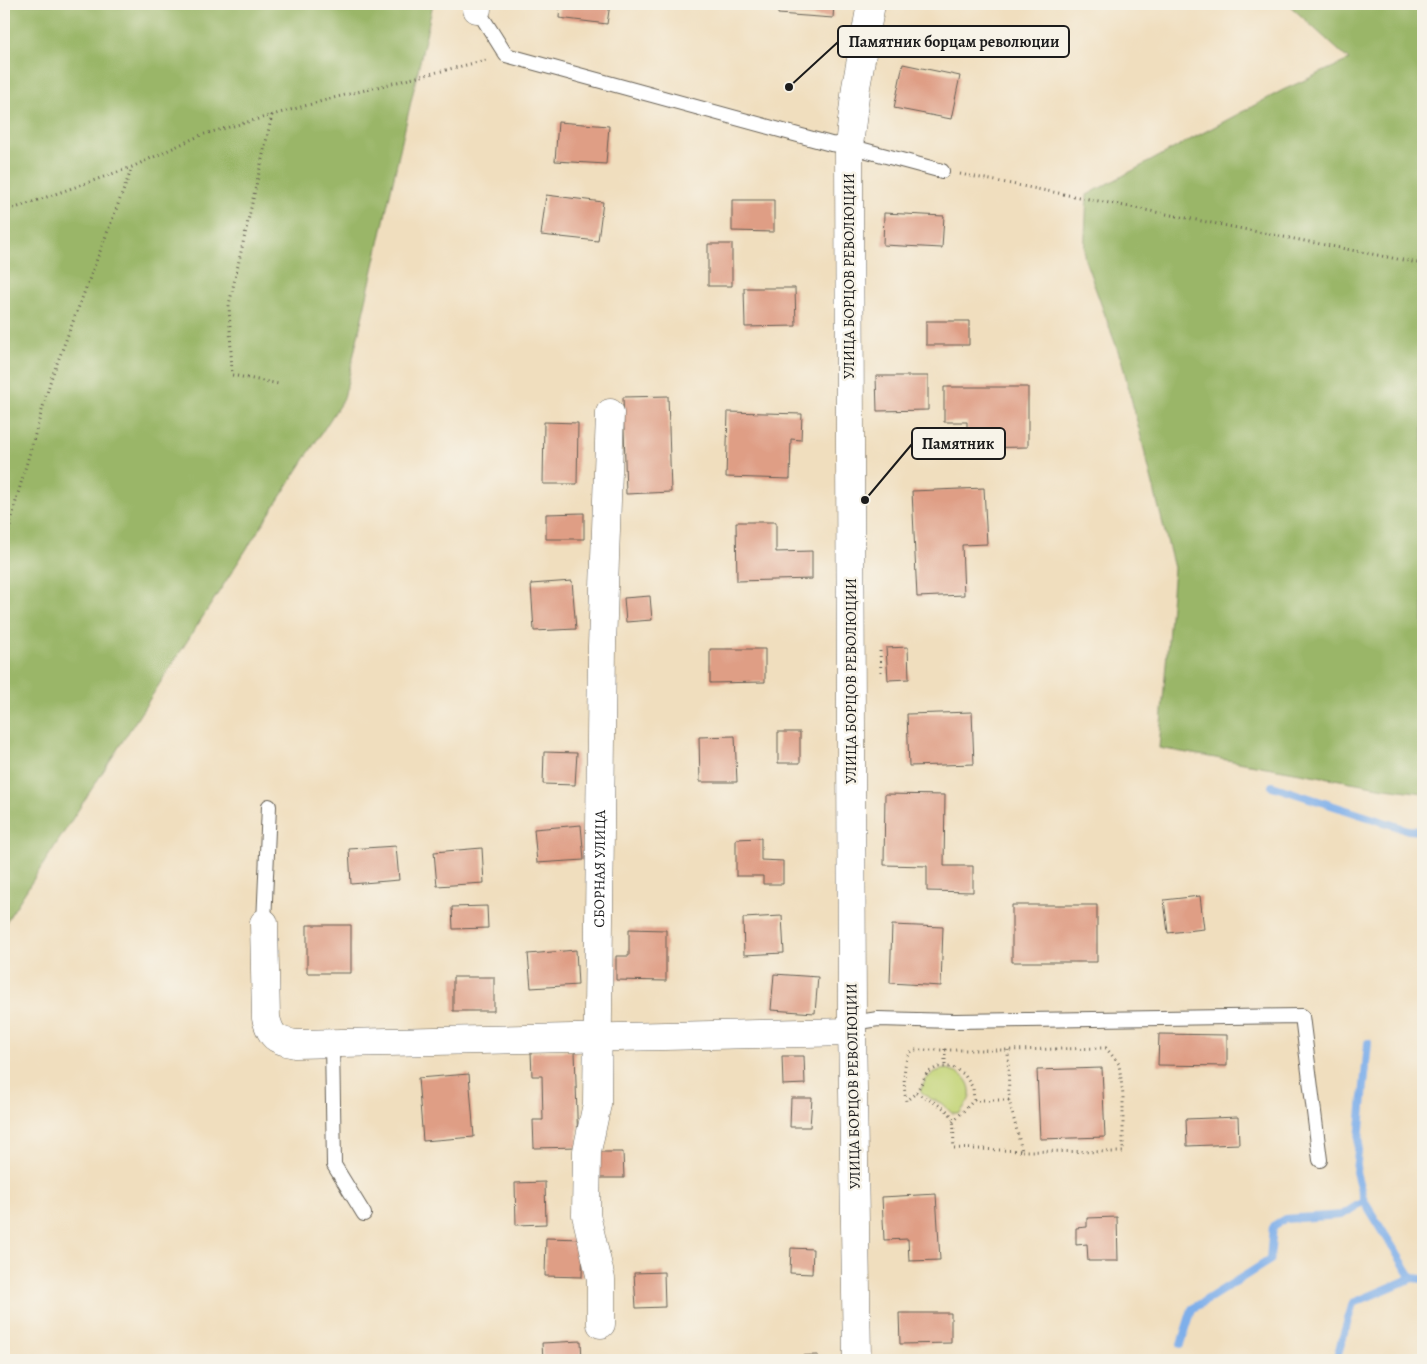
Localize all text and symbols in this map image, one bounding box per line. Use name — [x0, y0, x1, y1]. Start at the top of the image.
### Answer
callout: Памятник борцам революции — [838, 26, 1069, 57]
text: Памятник борцам революции — [848, 31, 1060, 53]
street label: УЛИЦА БОРЦОВ РЕВОЛЮЦИИ — [839, 173, 859, 379]
callout: Памятник — [912, 428, 1005, 459]
text: Памятник — [922, 433, 995, 455]
street label: УЛИЦА БОРЦОВ РЕВОЛЮЦИИ — [841, 578, 861, 784]
street label: СБОРНАЯ УЛИЦА — [589, 810, 610, 928]
street label: УЛИЦА БОРЦОВ РЕВОЛЮЦИИ — [841, 983, 865, 1189]

